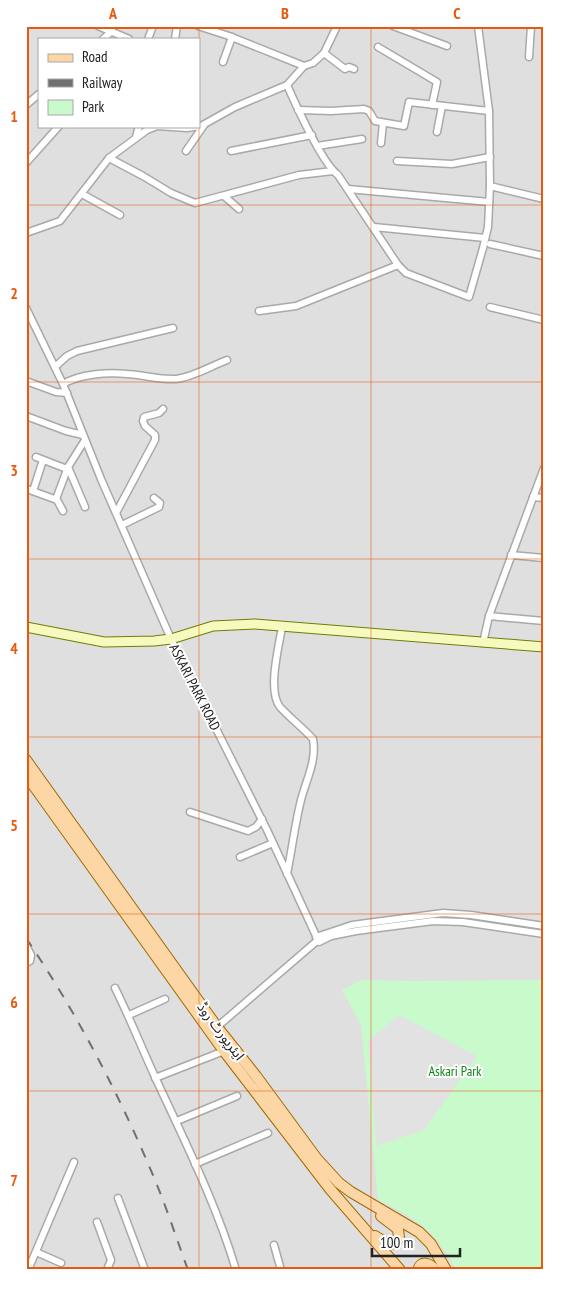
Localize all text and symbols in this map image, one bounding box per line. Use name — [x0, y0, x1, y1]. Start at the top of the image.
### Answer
text: A — [108, 3, 118, 23]
text: B — [281, 3, 289, 23]
text: C — [453, 3, 461, 23]
legend — [38, 38, 200, 128]
text: Road — [82, 47, 108, 66]
text: Railway — [82, 73, 123, 92]
text: Park — [82, 97, 104, 116]
text: 1 — [10, 106, 18, 126]
text: 2 — [10, 283, 18, 303]
text: 3 — [10, 460, 18, 480]
text: 4 — [10, 638, 18, 658]
street label: ASKARI PARK ROAD — [165, 641, 225, 733]
text: 5 — [10, 815, 18, 835]
text: 6 — [10, 992, 18, 1012]
street label: ایئرپورٹ روڈ — [192, 998, 249, 1064]
park label: Askari Park — [428, 1062, 482, 1080]
text: 7 — [10, 1170, 18, 1190]
scale bar — [372, 1226, 460, 1258]
text: 100 m — [380, 1233, 413, 1252]

